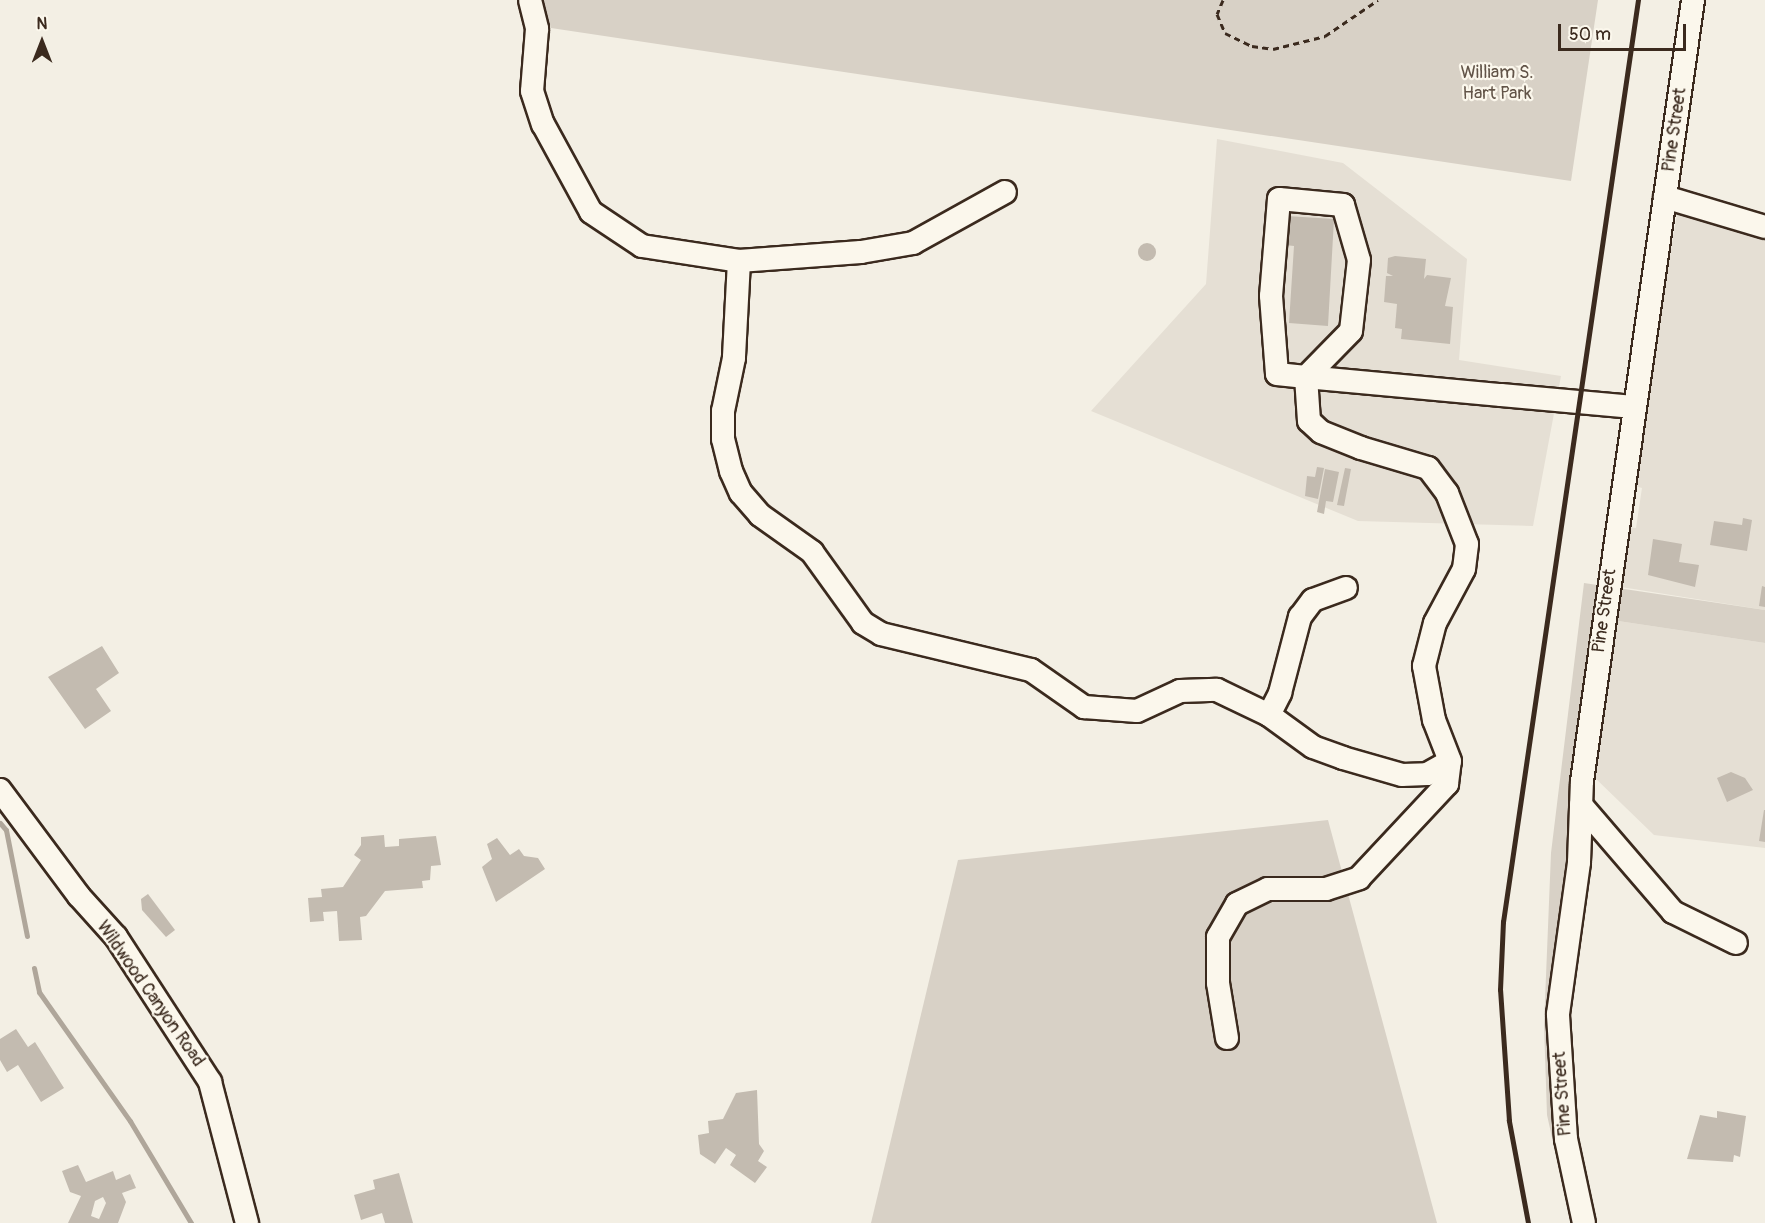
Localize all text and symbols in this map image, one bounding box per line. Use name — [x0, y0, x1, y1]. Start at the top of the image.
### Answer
north arrow — [12, 12, 72, 72]
scale bar — [1561, 12, 1688, 50]
text: N — [37, 14, 47, 34]
text: 50 m — [1569, 23, 1611, 46]
park label: William S. Hart Park — [1460, 63, 1534, 106]
street label: Pine Street — [1658, 87, 1692, 173]
street label: Pine Street — [1588, 568, 1622, 654]
street label: Wildwood Canyon Road — [91, 917, 209, 1071]
street label: Pine Street — [1549, 1051, 1577, 1137]

